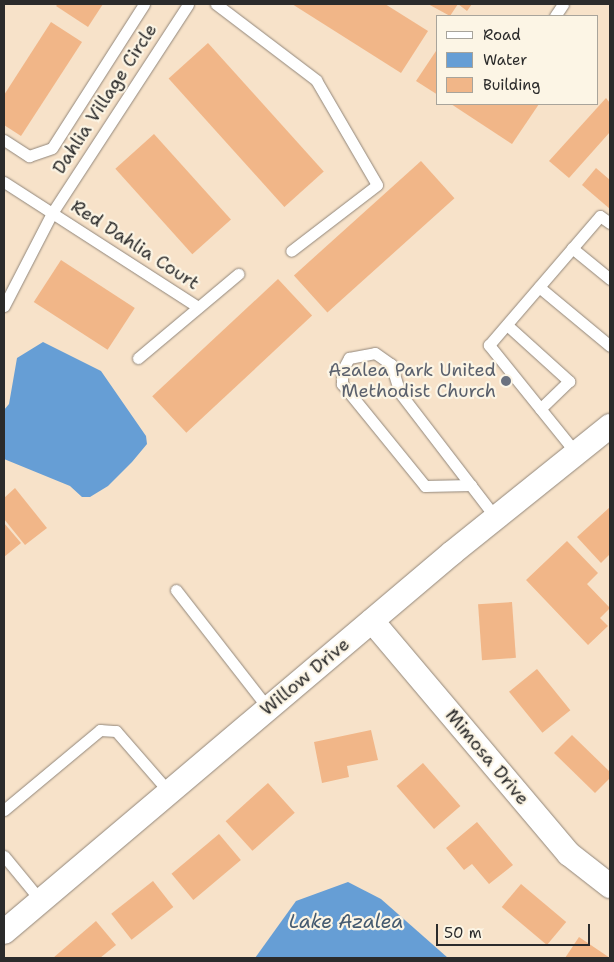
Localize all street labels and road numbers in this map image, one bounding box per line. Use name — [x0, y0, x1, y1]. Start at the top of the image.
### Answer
street label: Dahlia Village Circle — [48, 20, 162, 178]
street label: Red Dahlia Court — [67, 196, 203, 294]
street label: Willow Drive — [256, 634, 354, 720]
street label: Mimosa Drive — [441, 705, 533, 809]

